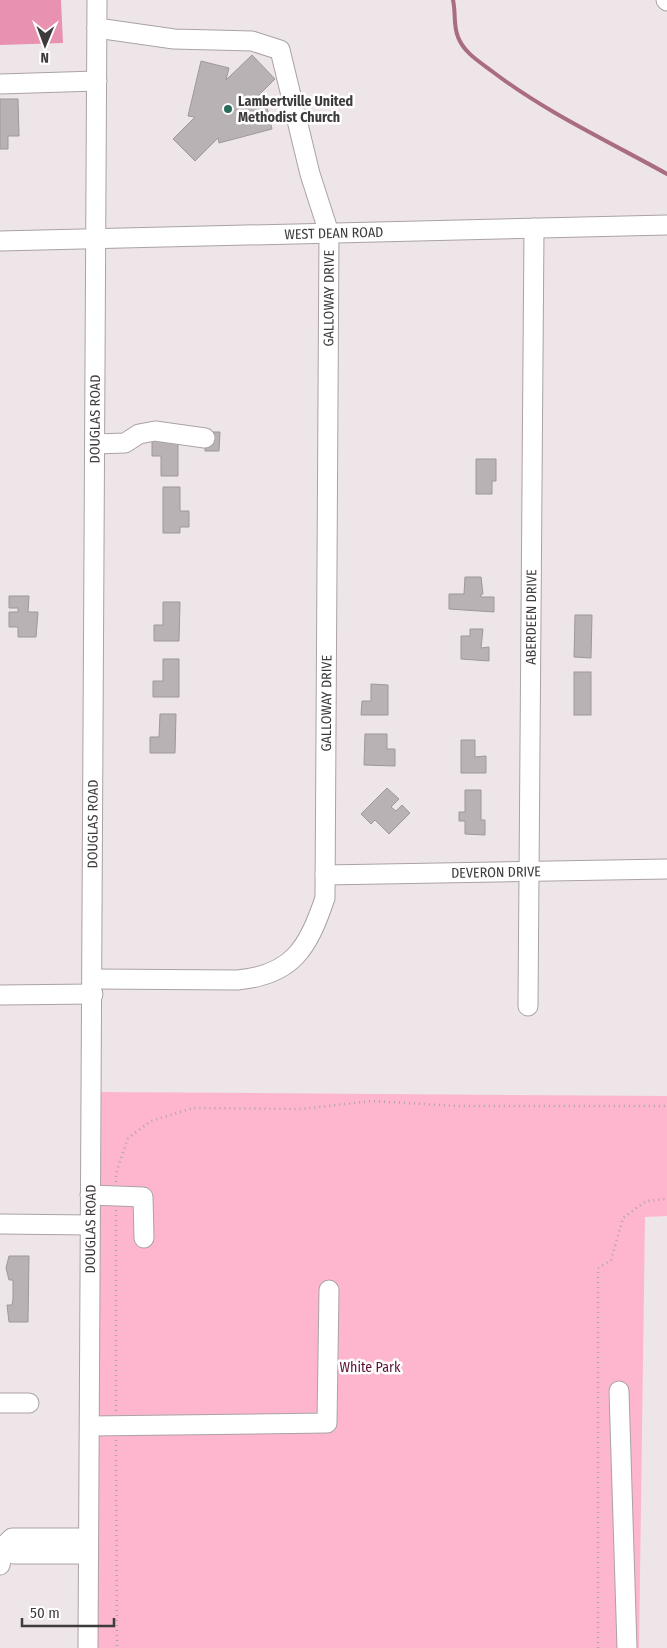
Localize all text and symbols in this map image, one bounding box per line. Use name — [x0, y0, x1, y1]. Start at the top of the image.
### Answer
north arrow — [20, 20, 70, 70]
text: N — [40, 49, 49, 66]
place label: Lambertville United Methodist Church — [238, 93, 353, 126]
marker: Lambertville United Methodist Church — [222, 103, 234, 115]
street label: WEST DEAN ROAD — [284, 224, 384, 243]
street label: GALLOWAY DRIVE — [320, 249, 338, 347]
street label: DOUGLAS ROAD — [86, 375, 104, 463]
street label: ABERDEEN DRIVE — [523, 569, 540, 665]
street label: GALLOWAY DRIVE — [318, 654, 335, 752]
street label: DOUGLAS ROAD — [84, 780, 102, 868]
street label: DEVERON DRIVE — [451, 863, 541, 882]
street label: DOUGLAS ROAD — [82, 1185, 100, 1273]
park label: White Park — [340, 1359, 401, 1376]
scale bar — [22, 1596, 115, 1628]
text: 50 m — [30, 1604, 60, 1622]

